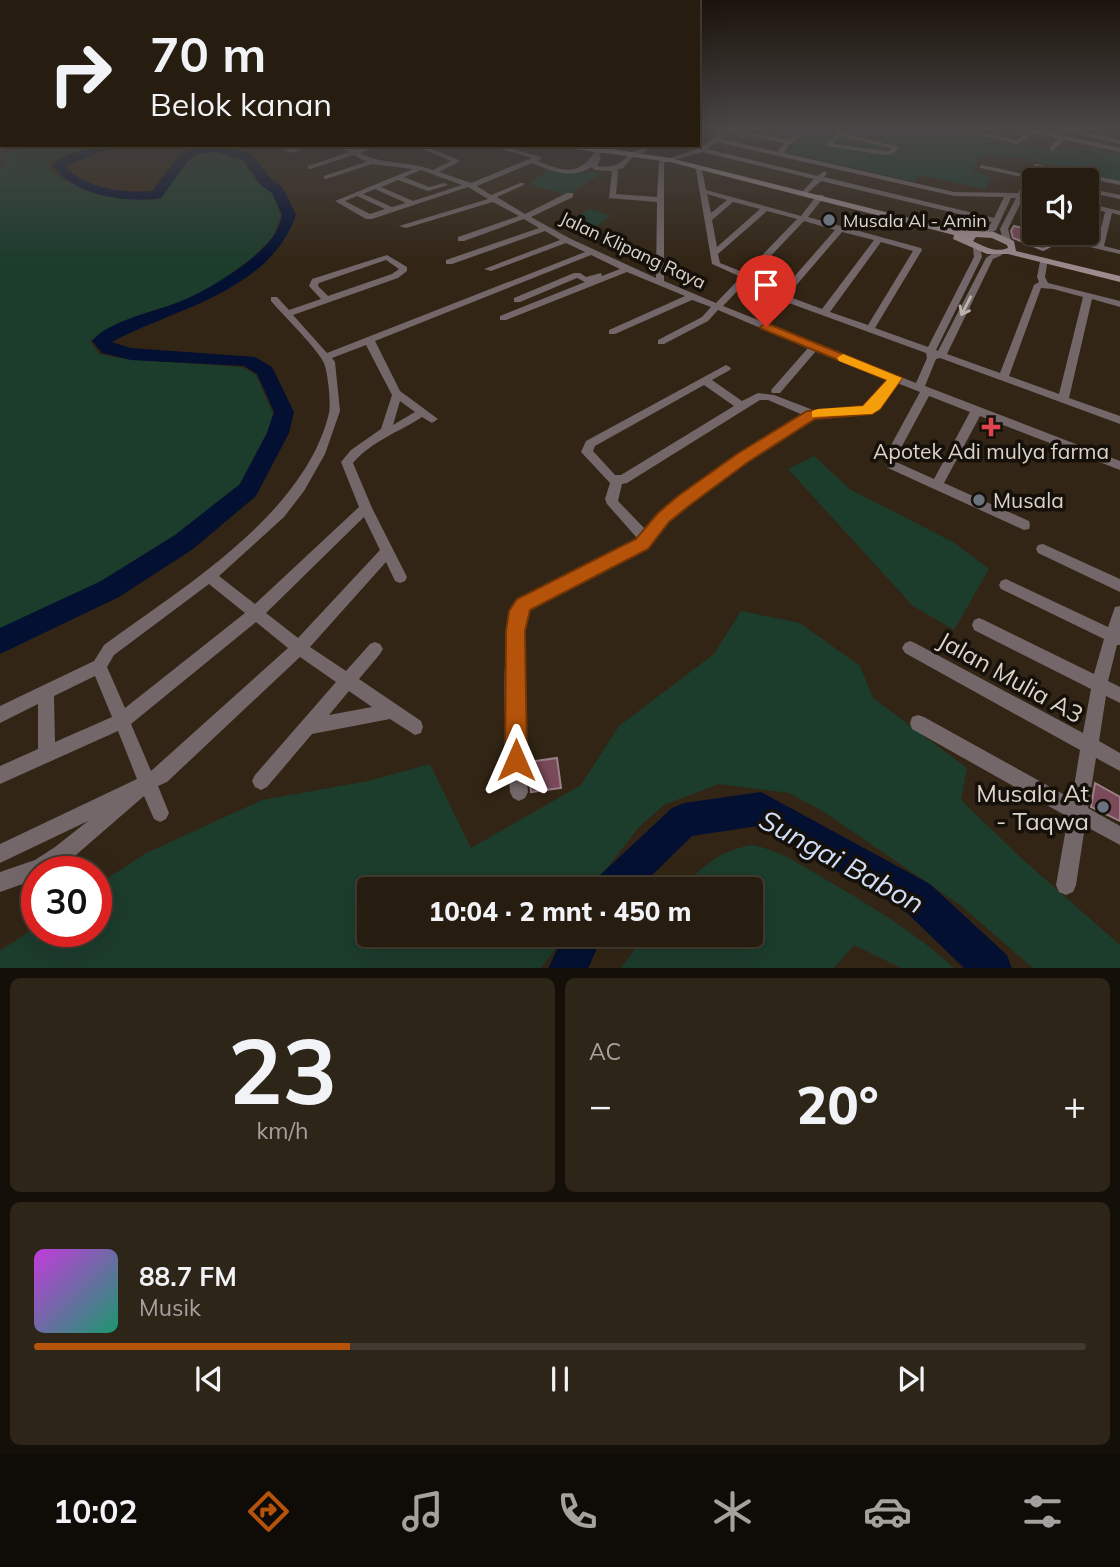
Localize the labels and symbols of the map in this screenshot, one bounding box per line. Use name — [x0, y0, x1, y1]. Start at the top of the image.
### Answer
street label: Jalan Klipang Raya — [557, 206, 709, 294]
place label: Musala Al - Amin — [843, 209, 987, 232]
marker: Musala Al - Amin — [821, 212, 837, 228]
pin — [736, 255, 796, 327]
one-way arrow — [958, 296, 972, 316]
marker: Apotek Adi mulya farma — [983, 419, 999, 435]
place label: Apotek Adi mulya farma — [873, 438, 1109, 464]
place label: Musala — [993, 487, 1064, 513]
marker: Musala — [971, 492, 987, 508]
street label: Jalan Mulia A3 — [933, 625, 1089, 729]
position arrow — [479, 723, 553, 797]
place label: Musala At - Taqwa — [976, 778, 1089, 836]
marker: Musala At - Taqwa — [1095, 799, 1111, 815]
water label: Sungai Babon — [754, 801, 930, 921]
speed limit sign: 30 — [21, 856, 112, 947]

